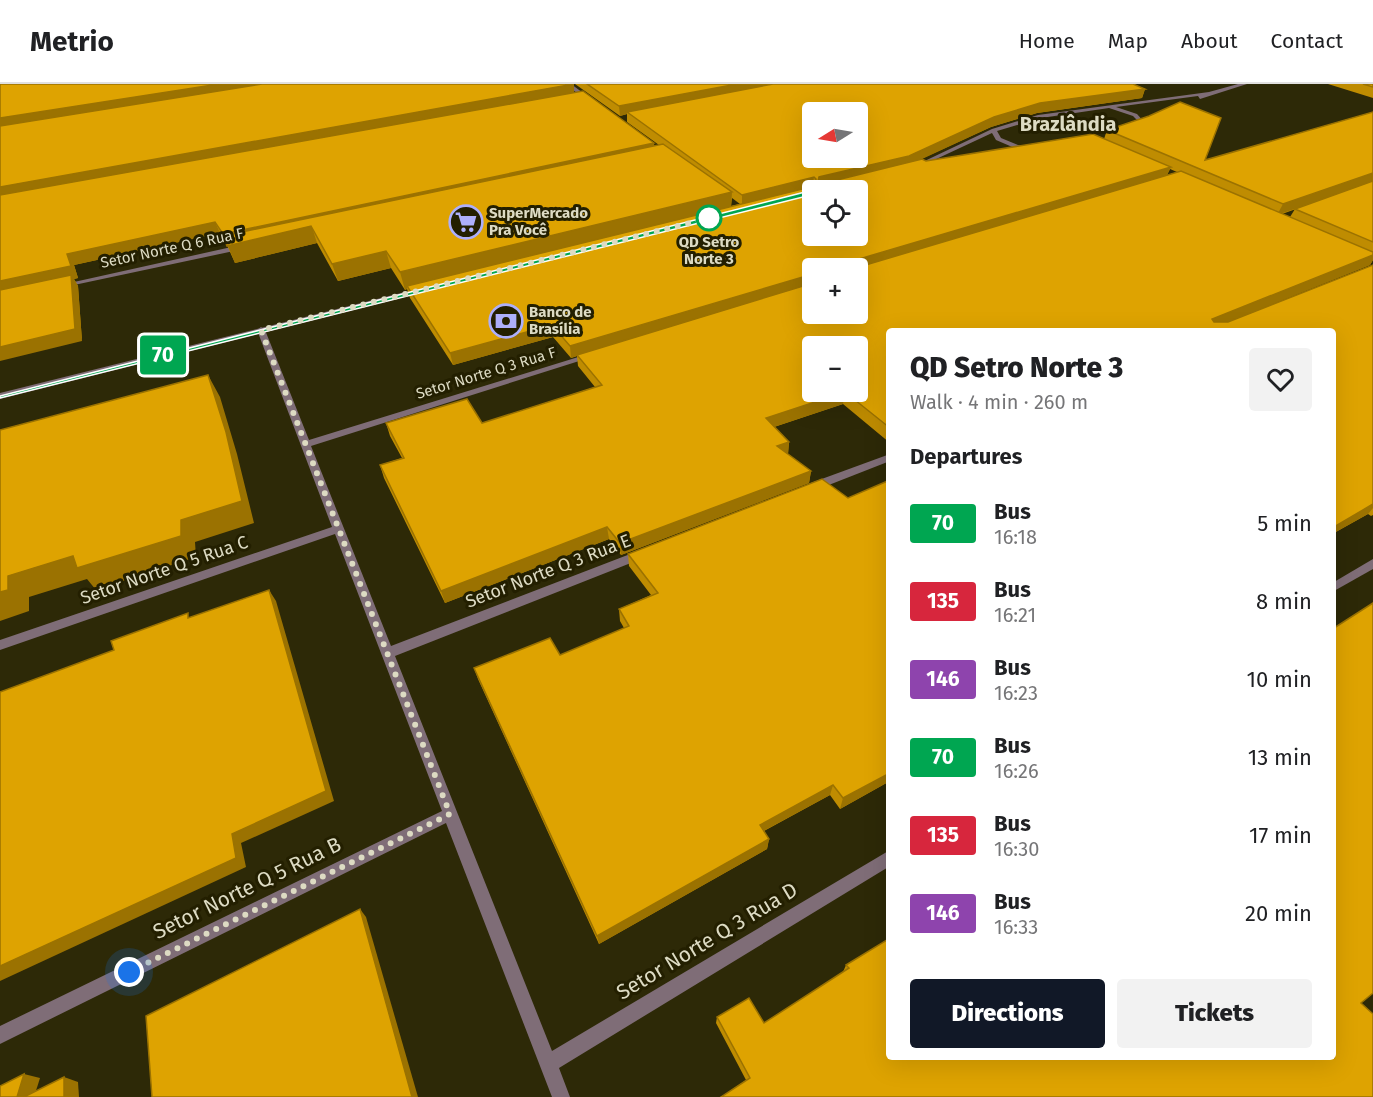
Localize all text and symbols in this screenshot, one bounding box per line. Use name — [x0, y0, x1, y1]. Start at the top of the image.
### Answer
text: Metrio — [30, 25, 114, 58]
text: Home — [1019, 28, 1075, 54]
text: Map — [1108, 28, 1148, 54]
text: About — [1181, 28, 1238, 54]
text: Contact — [1271, 28, 1343, 54]
north arrow — [802, 102, 868, 168]
map controls — [802, 102, 868, 402]
district label: Brazlândia — [1020, 112, 1116, 136]
button: locate — [802, 180, 868, 246]
supermarket icon: SuperMercado Pra Você — [448, 204, 484, 240]
place label: SuperMercado Pra Você — [489, 204, 588, 239]
marker: QD Setro Norte 3 — [696, 205, 722, 231]
street label: Setor Norte Q 6 Rua F — [99, 224, 245, 272]
place label: QD Setro Norte 3 — [679, 233, 740, 268]
button: + — [802, 258, 868, 324]
bank icon: Banco de Brasília — [488, 303, 524, 339]
place label: Banco de Brasília — [529, 303, 592, 338]
line badge: 70 — [136, 336, 190, 374]
button: − — [802, 336, 868, 402]
text: 70 — [152, 342, 174, 368]
street label: Setor Norte Q 3 Rua F — [414, 343, 558, 403]
button: heart — [1249, 348, 1312, 411]
text: QD Setro Norte 3 — [910, 351, 1123, 384]
text: Walk · 4 min · 260 m — [910, 390, 1088, 414]
text: Departures — [910, 443, 1022, 470]
text: Bus — [994, 498, 1031, 525]
text: 70 — [932, 510, 954, 536]
text: 5 min — [1257, 510, 1312, 537]
text: 16:18 — [994, 525, 1037, 549]
street label: Setor Norte Q 3 Rua E — [462, 529, 634, 613]
street label: Setor Norte Q 5 Rua C — [77, 531, 251, 609]
text: Bus — [994, 576, 1031, 603]
text: 135 — [927, 588, 959, 614]
text: 8 min — [1256, 588, 1312, 615]
text: 16:21 — [994, 603, 1036, 627]
text: Bus — [994, 654, 1031, 681]
text: 146 — [926, 666, 960, 692]
text: 10 min — [1246, 666, 1312, 693]
text: 16:23 — [994, 681, 1038, 705]
text: Bus — [994, 732, 1031, 759]
text: 70 — [932, 744, 954, 770]
text: 13 min — [1248, 744, 1312, 771]
text: 16:26 — [994, 759, 1039, 783]
text: Bus — [994, 810, 1031, 837]
text: 135 — [927, 822, 959, 848]
text: 17 min — [1249, 822, 1312, 849]
street label: Setor Norte Q 5 Rua B — [149, 831, 345, 945]
text: 16:30 — [994, 837, 1039, 861]
street label: Setor Norte Q 3 Rua D — [612, 877, 802, 1005]
text: Bus — [994, 888, 1031, 915]
text: 146 — [926, 900, 960, 926]
text: 20 min — [1245, 900, 1312, 927]
text: 16:33 — [994, 915, 1038, 939]
your location — [114, 957, 144, 987]
button: Directions — [910, 979, 1105, 1048]
button: Tickets — [1117, 979, 1312, 1048]

